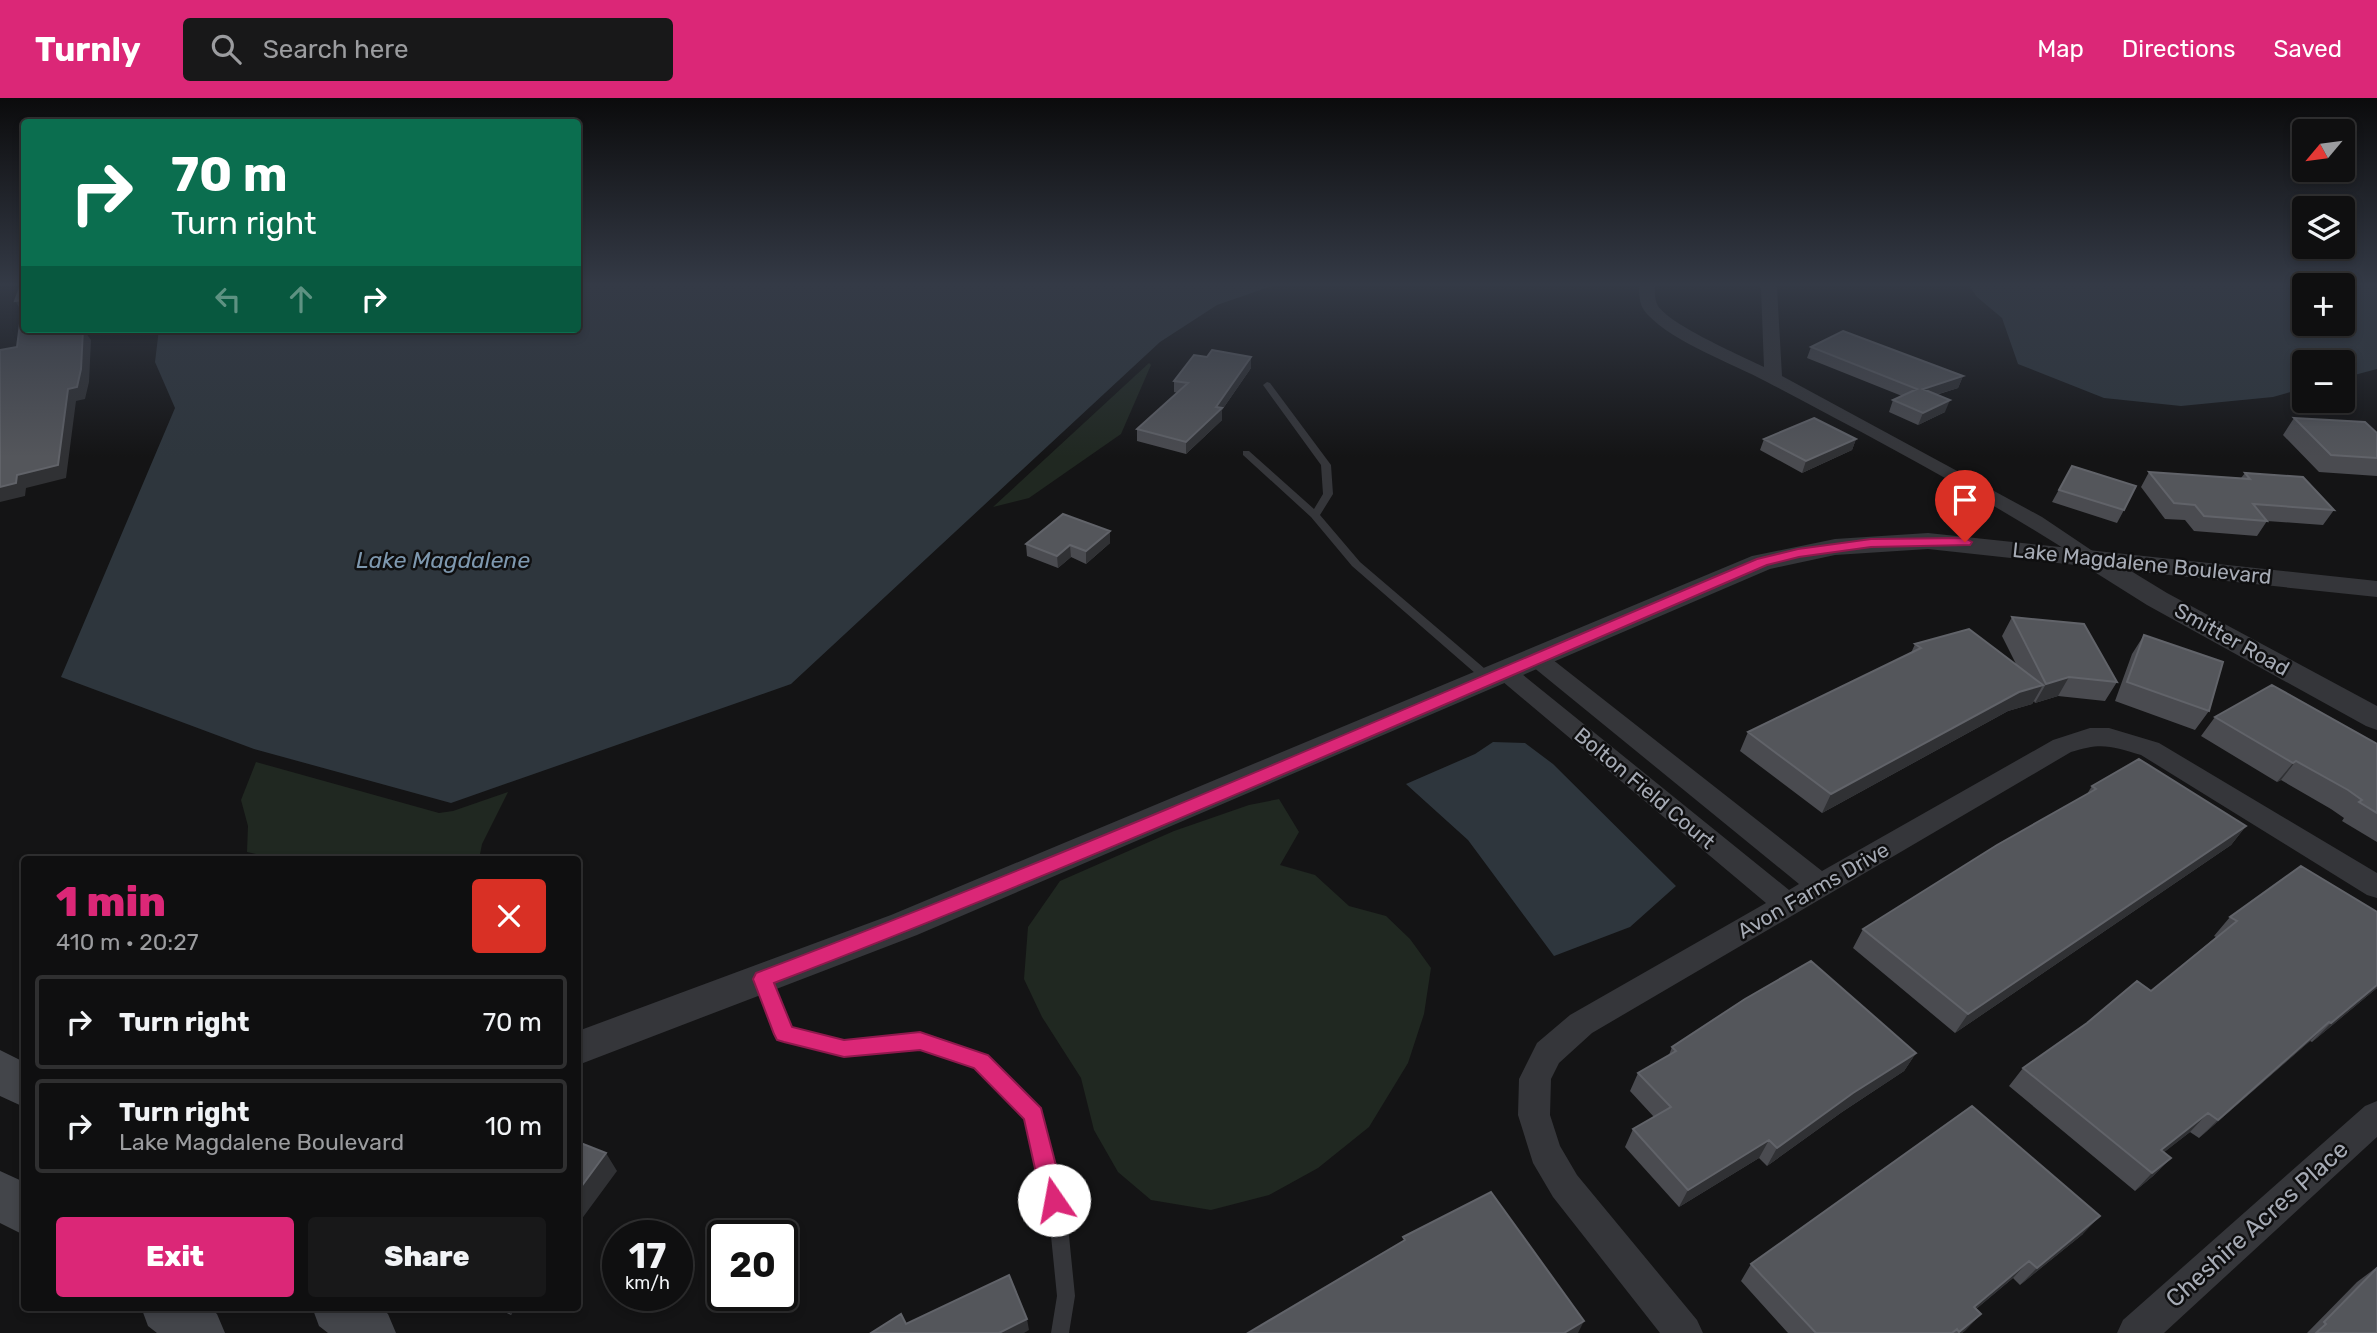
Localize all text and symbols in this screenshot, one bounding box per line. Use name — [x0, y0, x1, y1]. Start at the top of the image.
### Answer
search box — [183, 18, 673, 81]
text: Turnly — [35, 30, 141, 69]
icon: search — [207, 30, 245, 68]
text: Search here — [263, 34, 409, 65]
text: Map — [2037, 35, 2084, 63]
text: Directions — [2122, 35, 2235, 63]
text: Saved — [2273, 35, 2342, 63]
north arrow — [2292, 119, 2356, 182]
map controls — [2292, 119, 2355, 413]
text: 70 m — [171, 145, 288, 203]
icon: right — [56, 147, 147, 238]
button: layers — [2292, 196, 2355, 259]
text: Turn right — [171, 204, 316, 242]
button: + — [2292, 273, 2355, 336]
icon: left — [209, 280, 247, 318]
icon: ahead — [282, 280, 320, 318]
icon: right — [355, 280, 393, 318]
button: − — [2292, 350, 2355, 413]
pin — [1935, 470, 1995, 542]
icon: arrive — [1946, 481, 1984, 519]
street label: Lake Magdalene Boulevard — [2011, 537, 2273, 589]
water label: Lake Magdalene — [356, 546, 530, 574]
street label: Smitter Road — [2170, 597, 2294, 681]
street label: Bolton Field Court — [1570, 722, 1720, 854]
street label: Avon Farms Drive — [1733, 836, 1893, 944]
text: 1 min — [56, 877, 166, 927]
button: close — [472, 879, 546, 953]
text: 410 m · 20:27 — [56, 928, 199, 956]
icon: right — [60, 1003, 98, 1041]
text: Turn right — [119, 1007, 249, 1038]
text: 70 m — [483, 1007, 542, 1038]
text: Turn right — [119, 1097, 249, 1128]
icon: right — [60, 1107, 98, 1145]
text: 10 m — [485, 1111, 542, 1142]
text: Lake Magdalene Boulevard — [119, 1128, 404, 1156]
street label: Cheshire Acres Place — [2160, 1135, 2354, 1313]
position arrow — [1017, 1163, 1091, 1237]
button: Exit — [56, 1217, 294, 1297]
button: Share — [308, 1217, 546, 1297]
speed limit sign: 20 — [707, 1220, 798, 1311]
text: 17 — [629, 1235, 666, 1277]
text: km/h — [625, 1272, 670, 1294]

